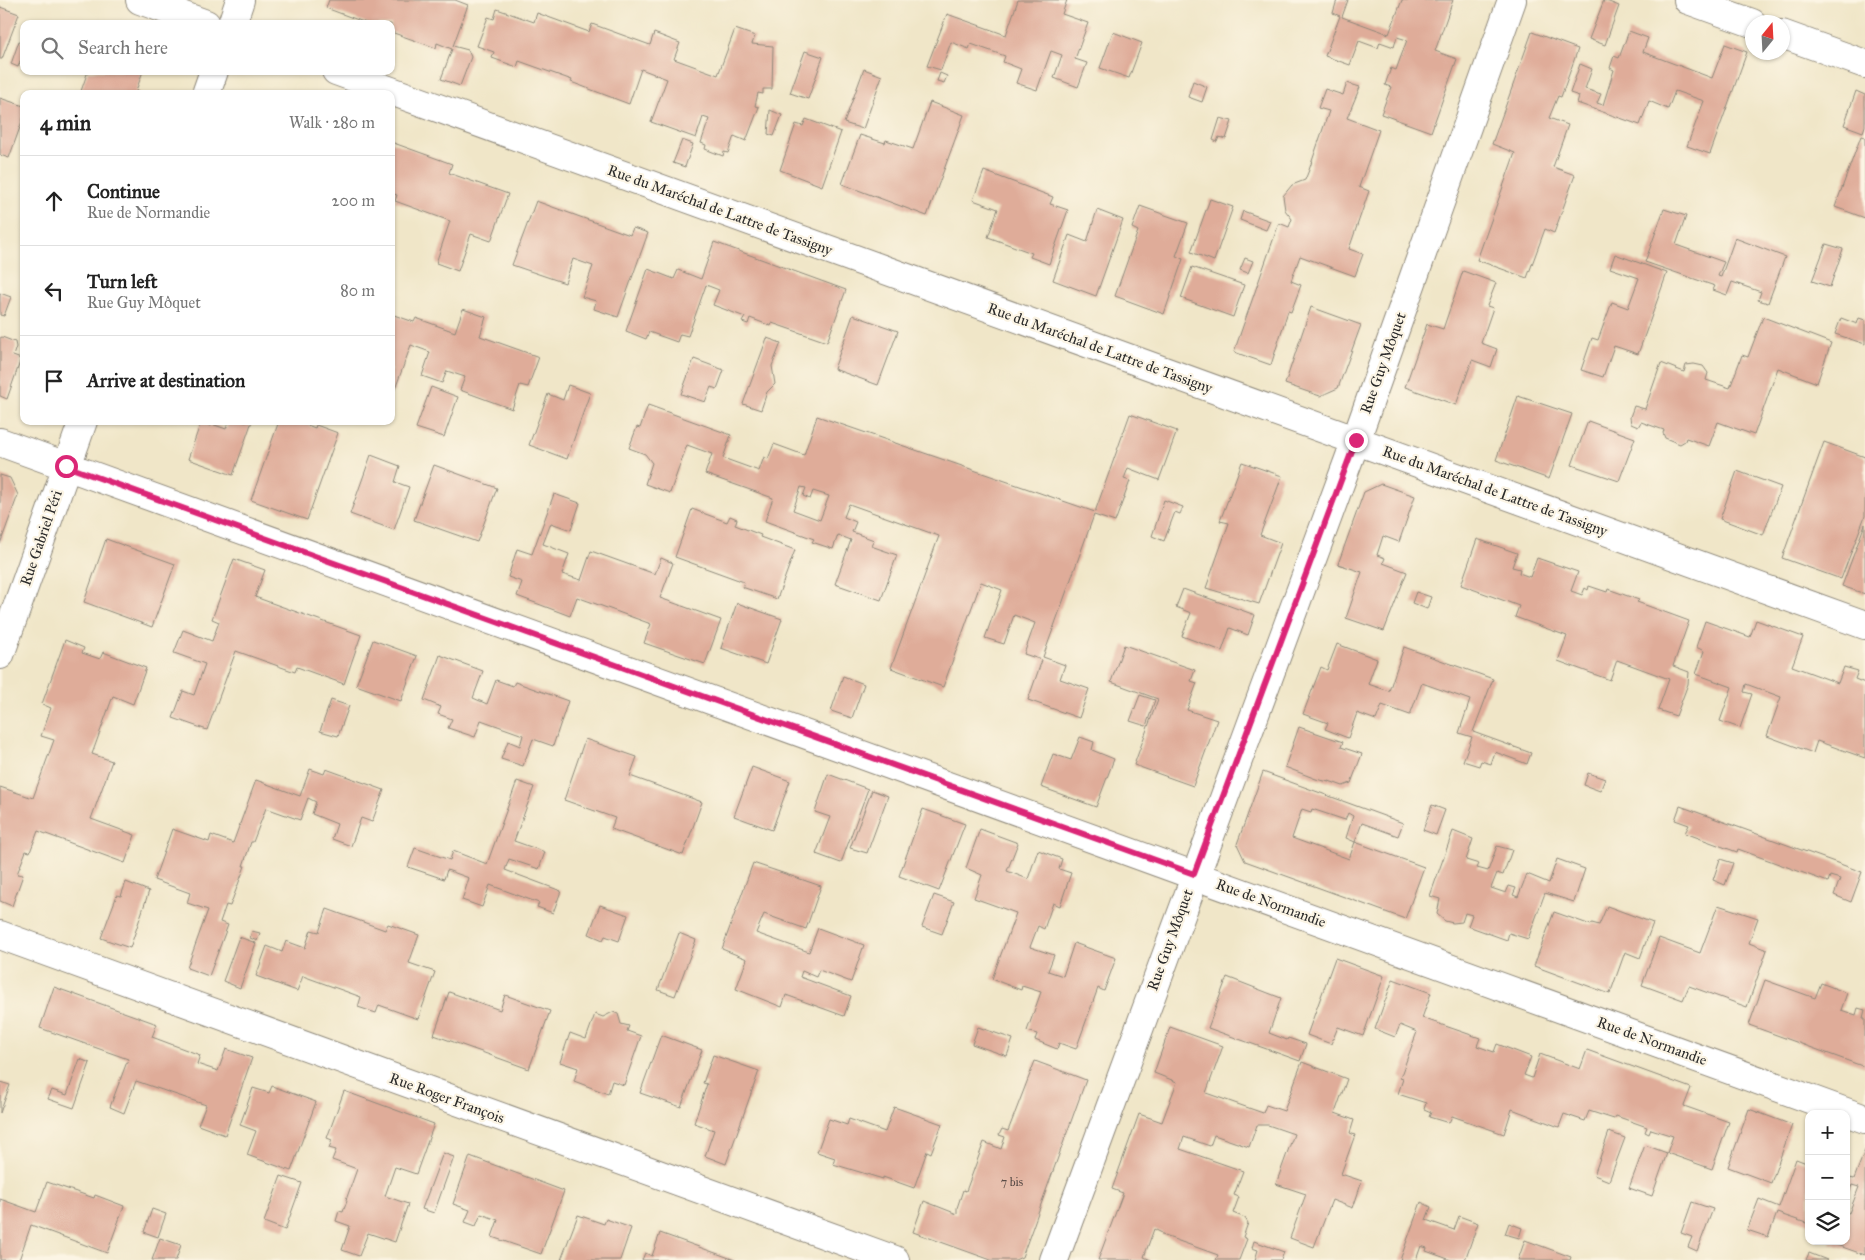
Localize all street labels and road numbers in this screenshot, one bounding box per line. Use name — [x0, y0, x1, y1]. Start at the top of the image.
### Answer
street label: Rue du Maréchal de Lattre de Tassigny — [605, 161, 836, 260]
street label: Rue du Maréchal de Lattre de Tassigny — [985, 299, 1216, 398]
street label: Rue Guy Môquet — [1356, 309, 1411, 417]
street label: Rue du Maréchal de Lattre de Tassigny — [1380, 442, 1611, 541]
street label: Rue Gabriel Péri — [16, 488, 66, 588]
street label: Rue de Normandie — [1214, 875, 1328, 931]
street label: Rue Guy Môquet — [1143, 886, 1198, 994]
street label: Rue de Normandie — [1595, 1013, 1709, 1069]
street label: Rue Roger François — [387, 1069, 507, 1127]

